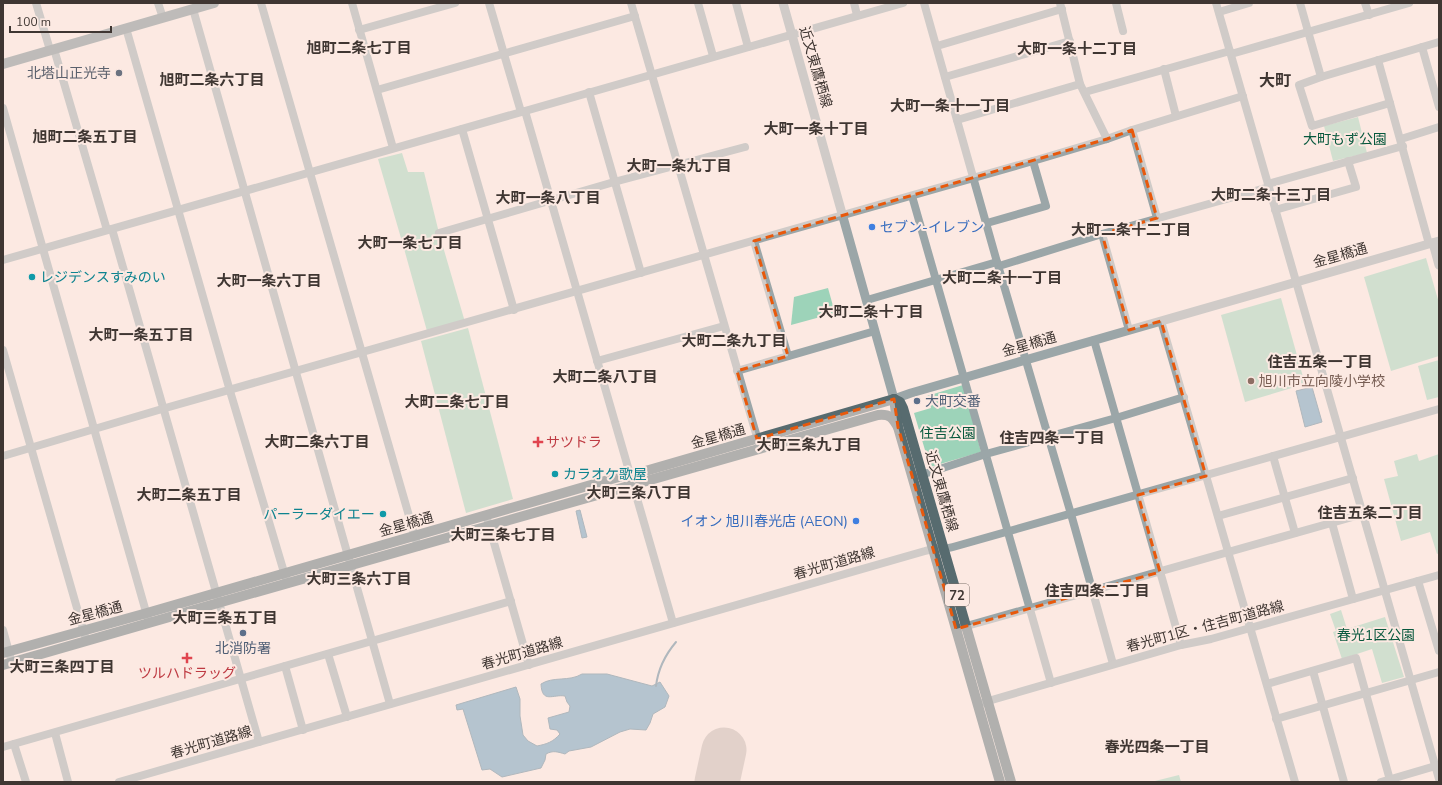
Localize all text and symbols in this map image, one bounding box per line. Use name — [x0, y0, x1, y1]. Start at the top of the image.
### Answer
scale bar — [10, 8, 111, 34]
text: 100 m — [16, 14, 51, 30]
street label: 近文東鷹栖線 — [795, 24, 836, 110]
district label: 旭町二条七丁目 — [306, 38, 412, 58]
district label: 大町一条十二丁目 — [1017, 39, 1137, 59]
place label: 北塔山正光寺 — [27, 64, 111, 83]
marker: 北塔山正光寺 — [114, 68, 124, 78]
district label: 旭町二条六丁目 — [159, 70, 265, 90]
district label: 大町 — [1259, 70, 1291, 92]
district label: 大町一条十一丁目 — [890, 96, 1010, 116]
district label: 大町一条十丁目 — [763, 119, 869, 139]
district label: 旭町二条五丁目 — [32, 127, 138, 147]
park label: 大町もず公園 — [1303, 130, 1387, 149]
district label: 大町一条九丁目 — [626, 156, 732, 176]
district label: 大町二条十三丁目 — [1211, 185, 1331, 205]
district label: 大町一条八丁目 — [495, 188, 601, 208]
place label: セブン-イレブン — [880, 218, 984, 237]
district label: 大町二条十二丁目 — [1071, 220, 1191, 240]
marker: セブン-イレブン — [867, 222, 877, 232]
district label: 大町一条七丁目 — [357, 233, 463, 253]
street label: 金星橋通 — [1311, 239, 1370, 272]
place label: レジデンスすみのい — [40, 268, 166, 287]
district label: 大町二条十一丁目 — [942, 268, 1062, 288]
district label: 大町一条六丁目 — [216, 271, 322, 291]
marker: レジデンスすみのい — [27, 272, 37, 282]
district label: 大町二条十丁目 — [818, 302, 924, 322]
district label: 大町一条五丁目 — [88, 325, 194, 345]
street label: 金星橋通 — [1000, 328, 1059, 361]
district label: 大町二条九丁目 — [681, 331, 787, 351]
district label: 住吉五条一丁目 — [1267, 352, 1373, 372]
district label: 大町二条八丁目 — [552, 367, 658, 387]
place label: 旭川市立向陵小学校 — [1259, 372, 1385, 391]
marker: 旭川市立向陵小学校 — [1246, 376, 1256, 386]
district label: 大町二条七丁目 — [404, 392, 510, 412]
place label: 大町交番 — [925, 392, 981, 411]
marker: 大町交番 — [912, 396, 922, 406]
street label: 金星橋通 — [689, 420, 748, 453]
park label: 住吉公園 — [920, 424, 976, 443]
district label: 住吉四条一丁目 — [999, 428, 1105, 448]
district label: 大町二条六丁目 — [264, 432, 370, 452]
place label: サツドラ — [546, 433, 602, 452]
district label: 大町三条九丁目 — [756, 435, 862, 455]
marker: サツドラ — [533, 437, 543, 447]
street label: 近文東鷹栖線 — [921, 448, 962, 534]
place label: カラオケ歌屋 — [563, 465, 647, 484]
marker: カラオケ歌屋 — [550, 469, 560, 479]
district label: 大町三条八丁目 — [586, 483, 692, 503]
district label: 大町二条五丁目 — [136, 485, 242, 505]
district label: 住吉五条二丁目 — [1317, 503, 1423, 523]
place label: パーラーダイエー — [263, 505, 375, 524]
street label: 金星橋通 — [377, 508, 436, 541]
marker: パーラーダイエー — [378, 509, 388, 519]
place label: イオン 旭川春光店 (AEON) — [681, 512, 848, 531]
marker: イオン 旭川春光店 (AEON) — [851, 516, 861, 526]
district label: 大町三条七丁目 — [450, 525, 556, 545]
street label: 春光町道路線 — [791, 543, 877, 584]
district label: 大町三条六丁目 — [306, 569, 412, 589]
district label: 住吉四条二丁目 — [1044, 581, 1150, 601]
road number: 72 — [945, 584, 969, 606]
street label: 春光町1区・住吉町道路線 — [1124, 596, 1286, 657]
street label: 金星橋通 — [66, 597, 125, 630]
district label: 大町三条五丁目 — [172, 608, 278, 628]
park label: 春光1区公園 — [1337, 626, 1415, 645]
marker: 北消防署 — [238, 628, 248, 638]
street label: 春光町道路線 — [479, 633, 565, 674]
place label: 北消防署 — [215, 639, 271, 658]
marker: ツルハドラッグ — [182, 653, 192, 663]
district label: 大町三条四丁目 — [9, 657, 115, 677]
place label: ツルハドラッグ — [138, 664, 236, 683]
street label: 春光町道路線 — [168, 722, 254, 763]
district label: 春光四条一丁目 — [1104, 737, 1210, 757]

